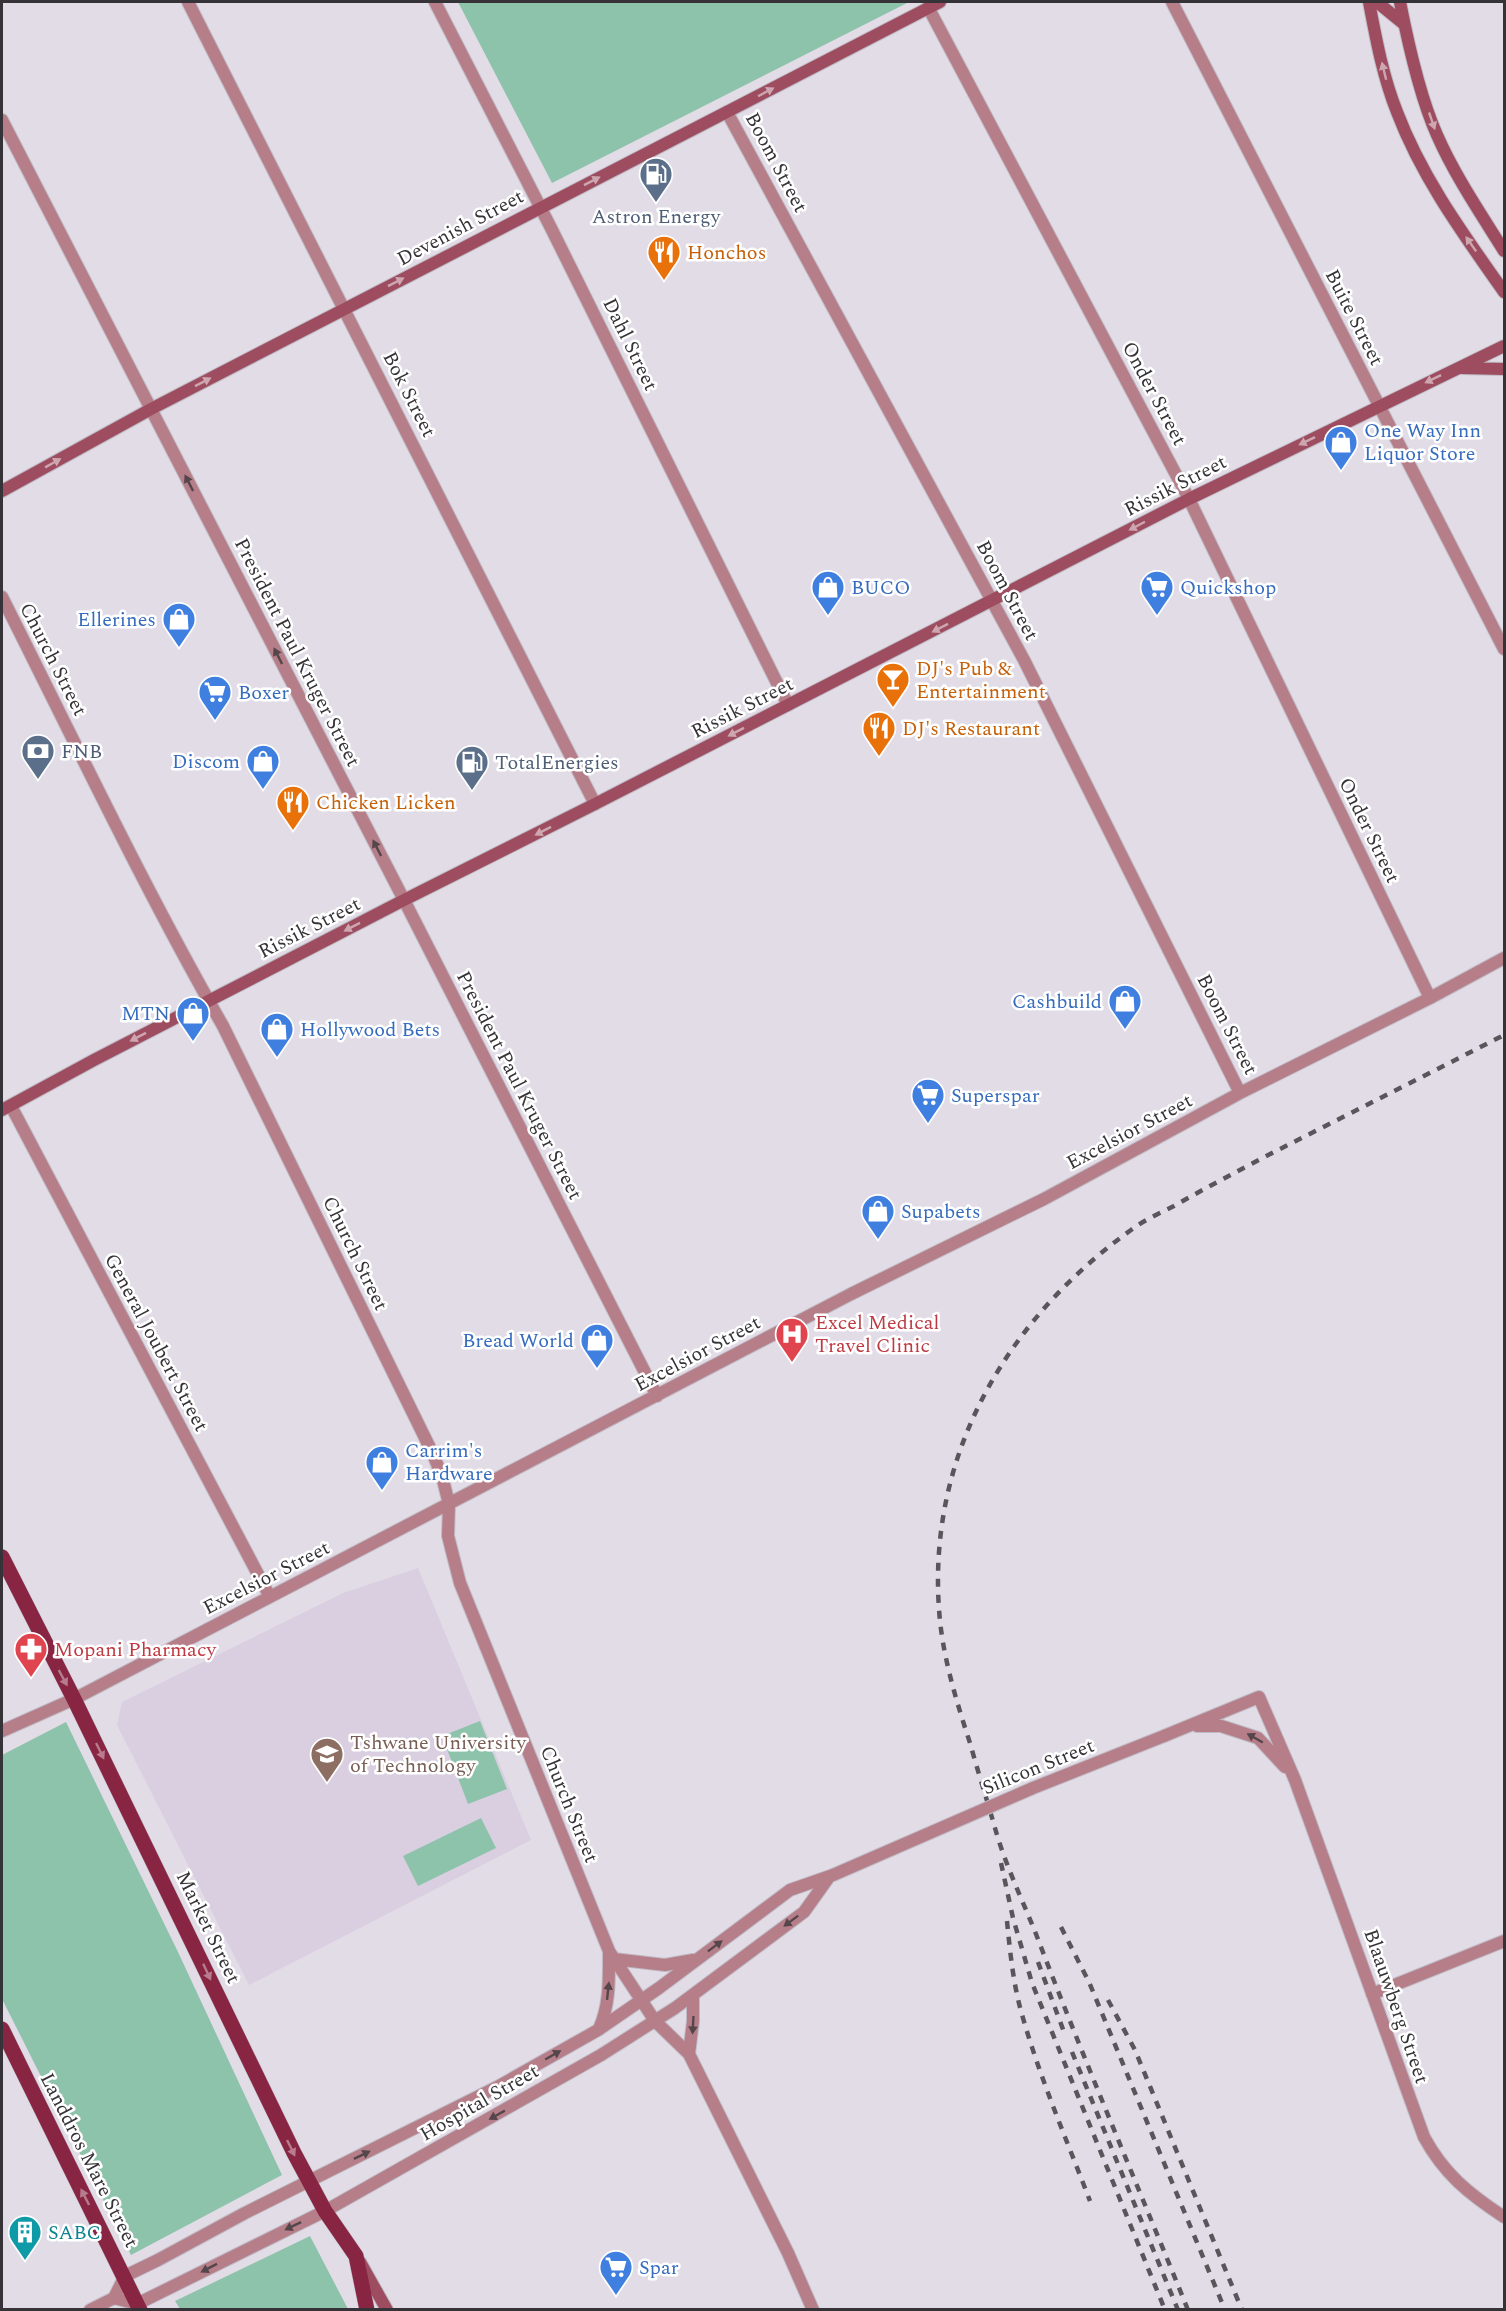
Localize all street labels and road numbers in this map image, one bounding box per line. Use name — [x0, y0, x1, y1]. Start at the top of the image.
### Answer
street label: Boom Street — [737, 107, 815, 218]
street label: Devenish Street — [392, 182, 529, 274]
street label: Buite Street — [1317, 264, 1391, 371]
street label: Dahl Street — [595, 293, 666, 396]
street label: Onder Street — [1114, 336, 1194, 451]
street label: Bok Street — [375, 346, 444, 443]
street label: Rissik Street — [1119, 447, 1232, 525]
street label: President Paul Kruger Street — [226, 533, 368, 772]
street label: Boom Street — [968, 535, 1046, 646]
street label: Church Street — [12, 597, 95, 722]
street label: Rissik Street — [686, 669, 799, 747]
street label: Onder Street — [1331, 773, 1408, 888]
street label: Rissik Street — [253, 889, 366, 967]
street label: President Paul Kruger Street — [448, 966, 590, 1205]
street label: Boom Street — [1189, 969, 1265, 1080]
street label: Excelsior Street — [1061, 1086, 1198, 1178]
street label: Church Street — [314, 1191, 396, 1316]
street label: General Joubert Street — [96, 1248, 216, 1437]
street label: Excelsior Street — [629, 1308, 766, 1400]
street label: Excelsior Street — [198, 1533, 335, 1623]
street label: Silicon Street — [978, 1731, 1099, 1803]
street label: Church Street — [532, 1741, 606, 1867]
street label: Market Street — [168, 1866, 248, 1989]
street label: Blaauwberg Street — [1356, 1925, 1437, 2088]
street label: Hospital Street — [414, 2057, 545, 2149]
street label: Landdros Mare Street — [32, 2068, 146, 2253]

